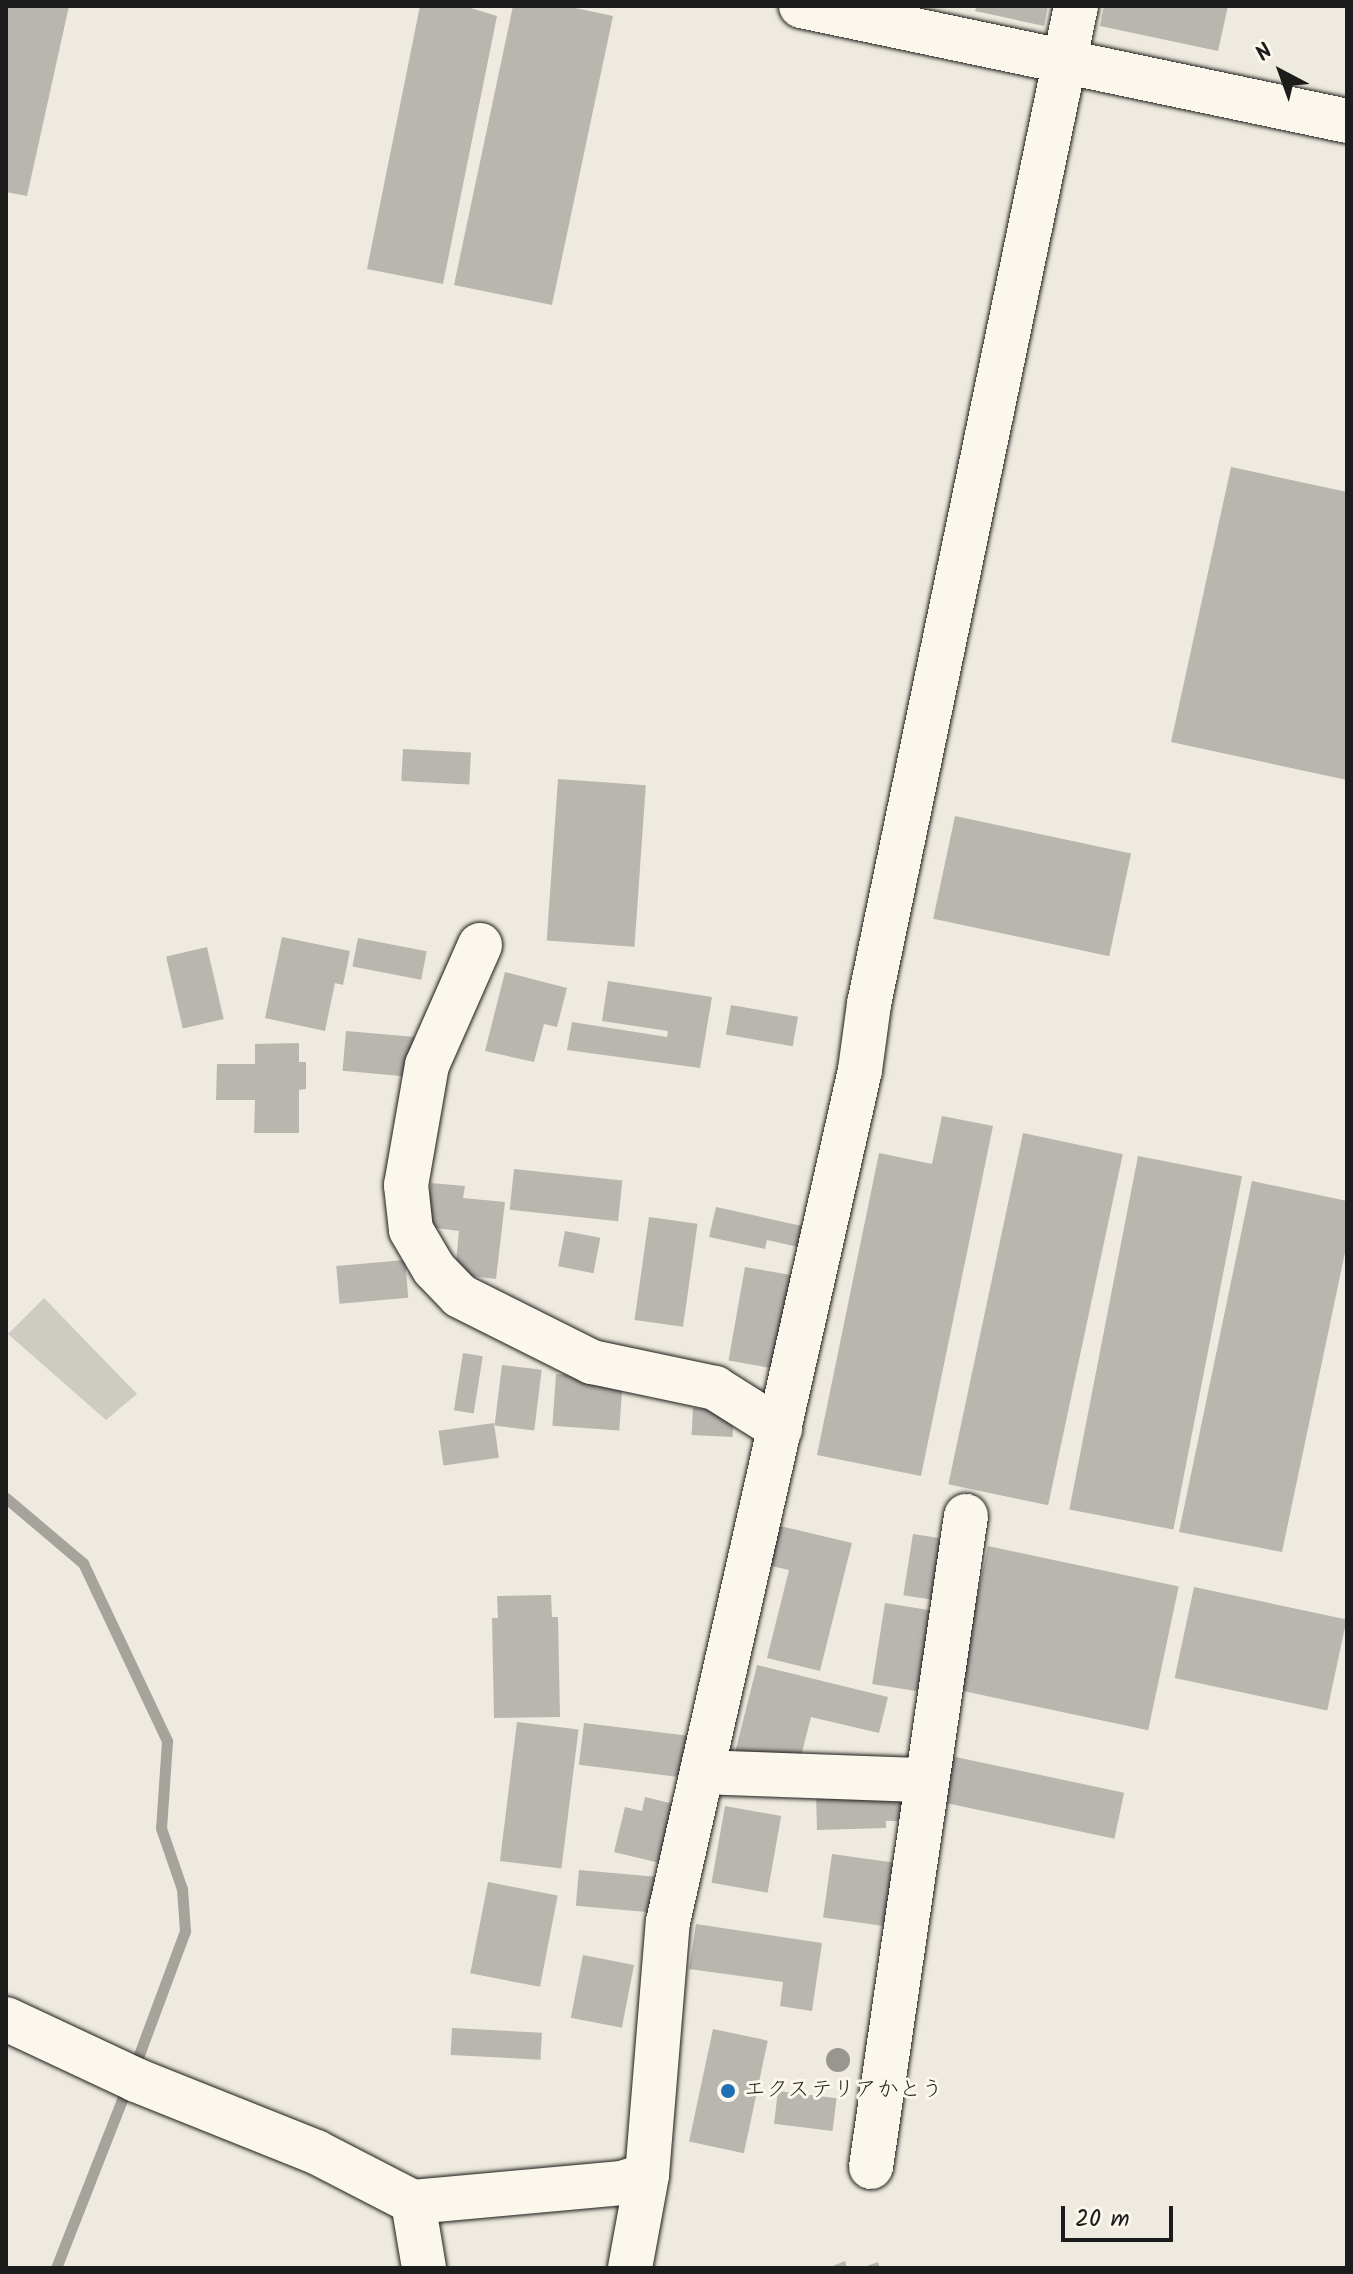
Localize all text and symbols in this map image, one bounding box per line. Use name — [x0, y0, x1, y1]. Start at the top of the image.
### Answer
north arrow — [1241, 32, 1321, 112]
text: N — [1248, 36, 1282, 71]
place label: エクステリアかとう — [744, 2078, 942, 2104]
marker: エクステリアかとう — [719, 2082, 737, 2100]
scale bar — [1065, 2190, 1177, 2240]
text: 20 m — [1075, 2200, 1130, 2239]

